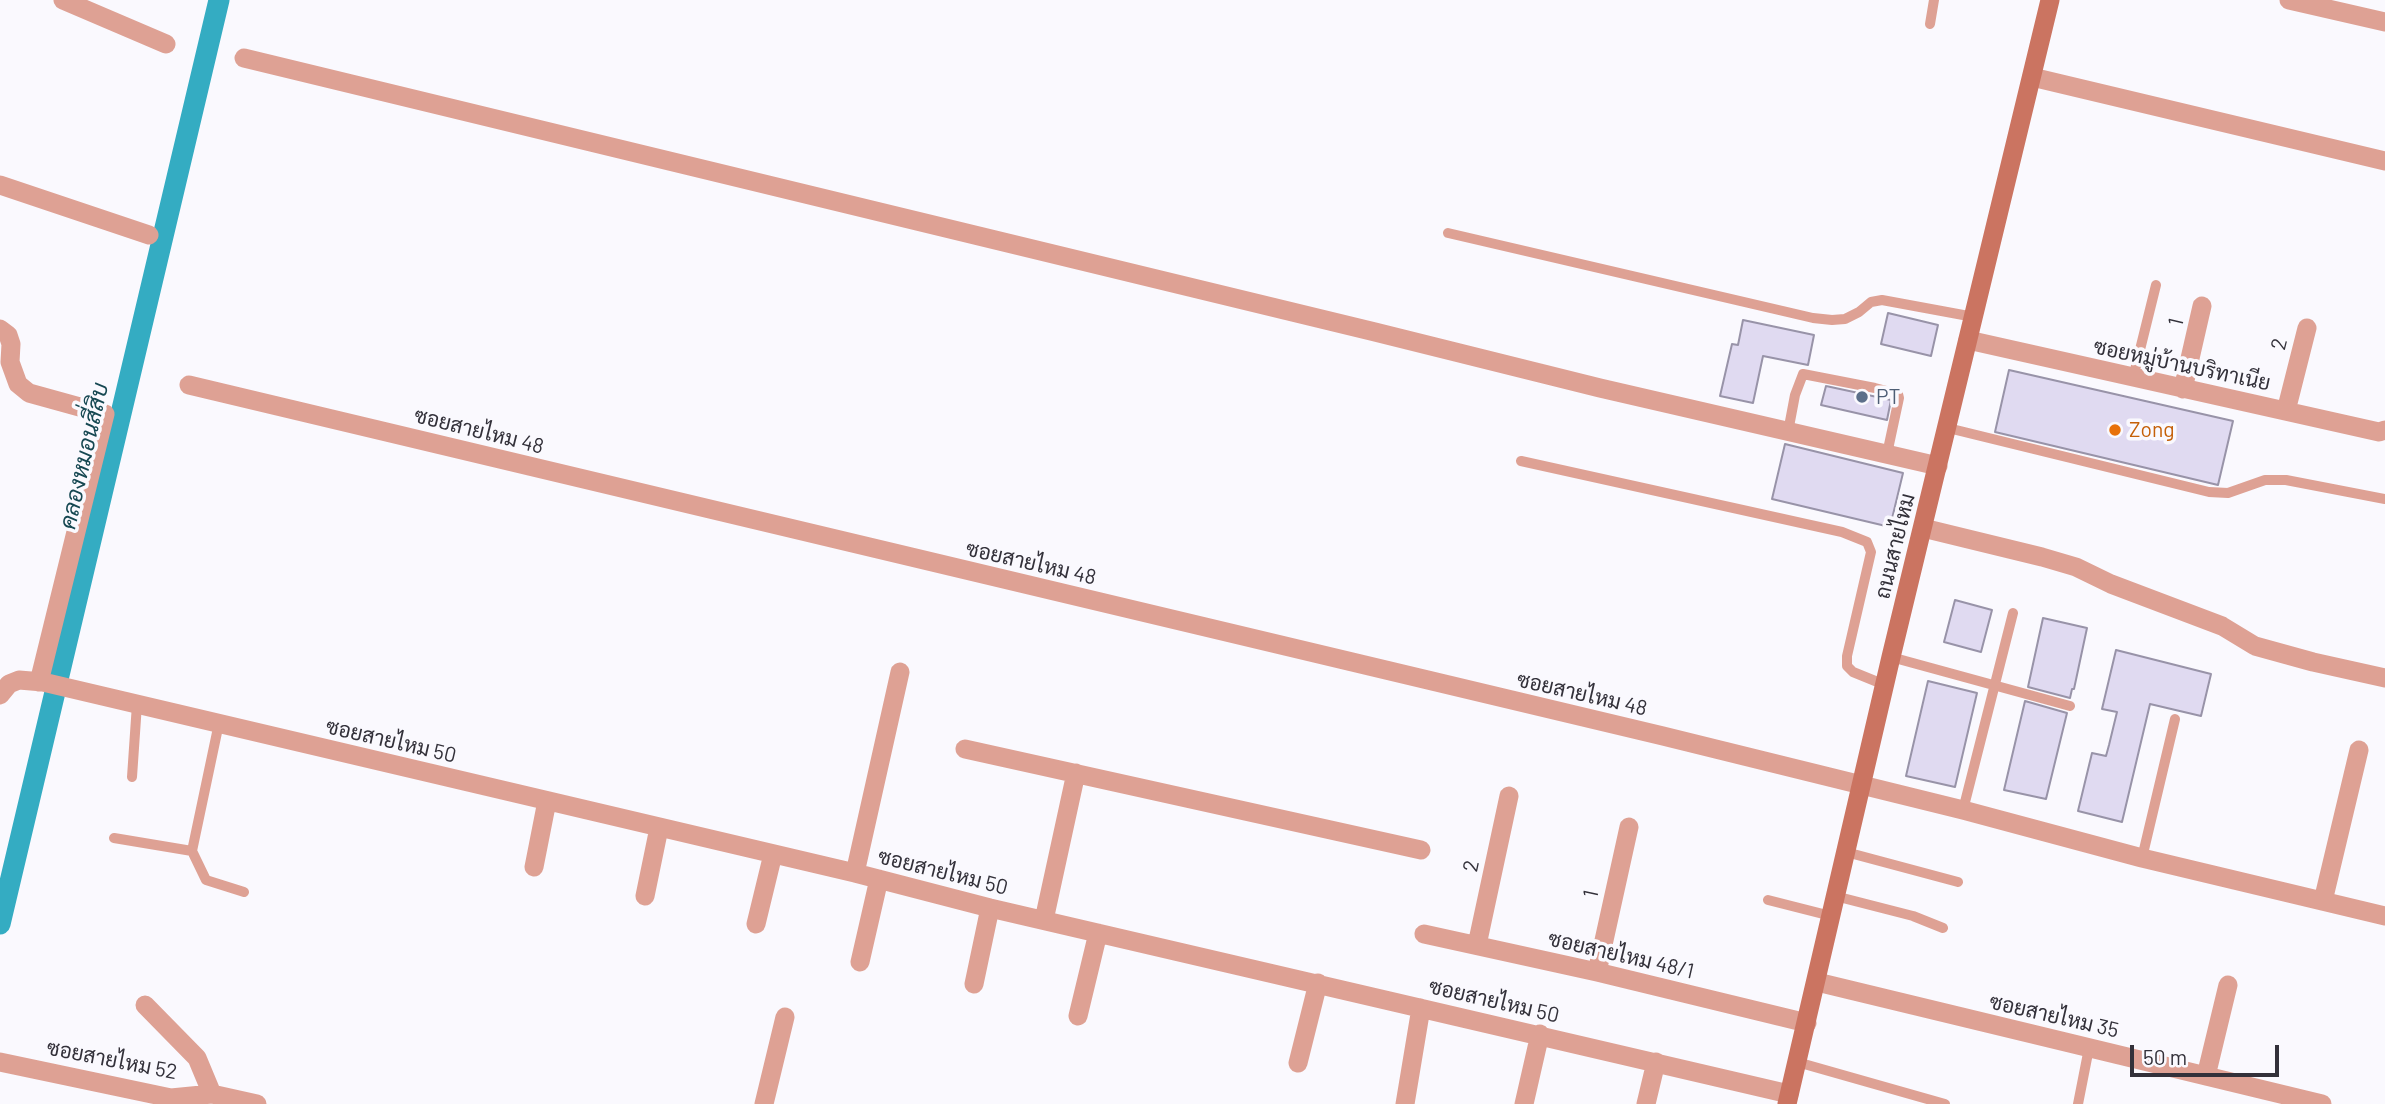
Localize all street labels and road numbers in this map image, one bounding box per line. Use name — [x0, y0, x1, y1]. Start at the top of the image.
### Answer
street label: 1 — [2163, 316, 2189, 328]
street label: ซอยหมู่บ้านบริทาเนีย — [2091, 334, 2273, 396]
street label: 2 — [2265, 335, 2293, 353]
street label: ซอยสายไหม 48 — [412, 403, 546, 459]
street label: ถนนสายไหม — [1870, 491, 1920, 601]
street label: ซอยสายไหม 48 — [963, 536, 1099, 590]
street label: ซอยสายไหม 48 — [1514, 667, 1650, 721]
street label: ซอยสายไหม 50 — [323, 714, 459, 768]
street label: ซอยสายไหม 50 — [875, 844, 1011, 900]
street label: 2 — [1458, 858, 1484, 874]
street label: 1 — [1578, 888, 1604, 900]
street label: ซอยสายไหม 48/1 — [1546, 926, 1696, 984]
street label: ซอยสายไหม 50 — [1426, 974, 1562, 1028]
street label: ซอยสายไหม 35 — [1987, 989, 2121, 1043]
street label: ซอยสายไหม 52 — [45, 1035, 179, 1085]

